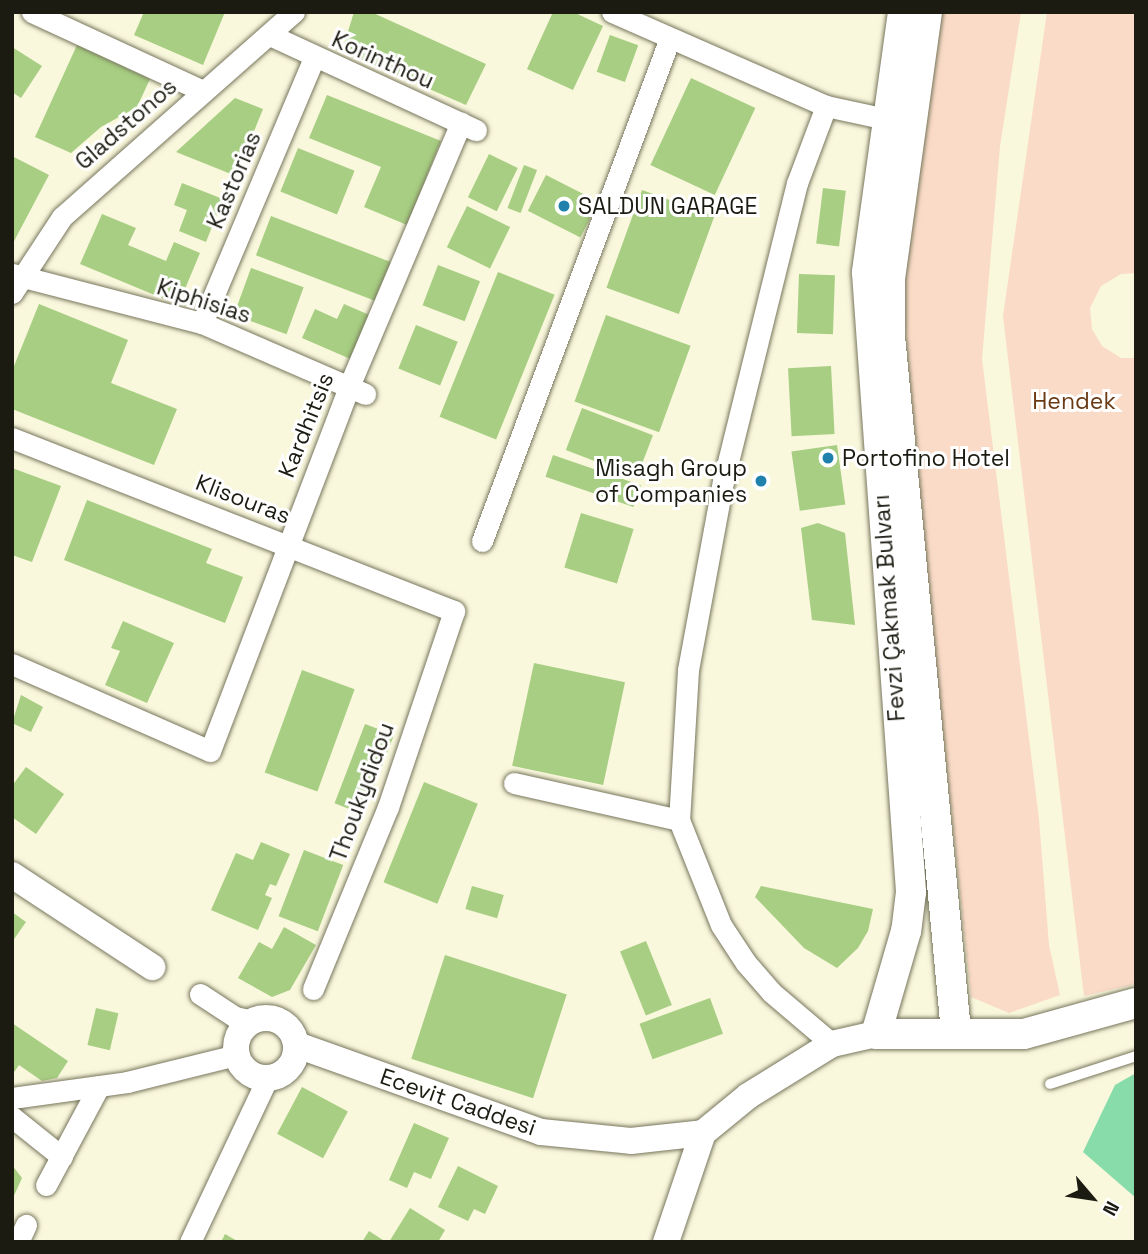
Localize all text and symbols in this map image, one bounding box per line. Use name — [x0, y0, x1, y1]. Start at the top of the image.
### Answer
street label: Korinthou — [328, 25, 438, 95]
street label: Gladstonos — [70, 73, 182, 175]
street label: Kastorias — [201, 127, 267, 233]
place label: SALDUN GARAGE — [578, 192, 757, 220]
marker: SALDUN GARAGE — [556, 198, 572, 214]
street label: Kiphisias — [154, 273, 254, 329]
street label: Kardhitsis — [273, 369, 339, 481]
park label: Hendek — [1032, 387, 1116, 415]
place label: Portofino Hotel — [842, 444, 1010, 472]
marker: Portofino Hotel — [820, 450, 836, 466]
place label: Misagh Group of Companies — [595, 454, 747, 508]
street label: Klisouras — [192, 468, 294, 530]
marker: Misagh Group of Companies — [753, 473, 769, 489]
street label: Fevzi Çakmak Bulvarı — [867, 494, 911, 722]
street label: Thoukydidou — [324, 719, 400, 865]
street label: Ecevit Caddesi — [376, 1062, 540, 1142]
north arrow — [1057, 1163, 1127, 1233]
text: N — [1097, 1197, 1125, 1220]

